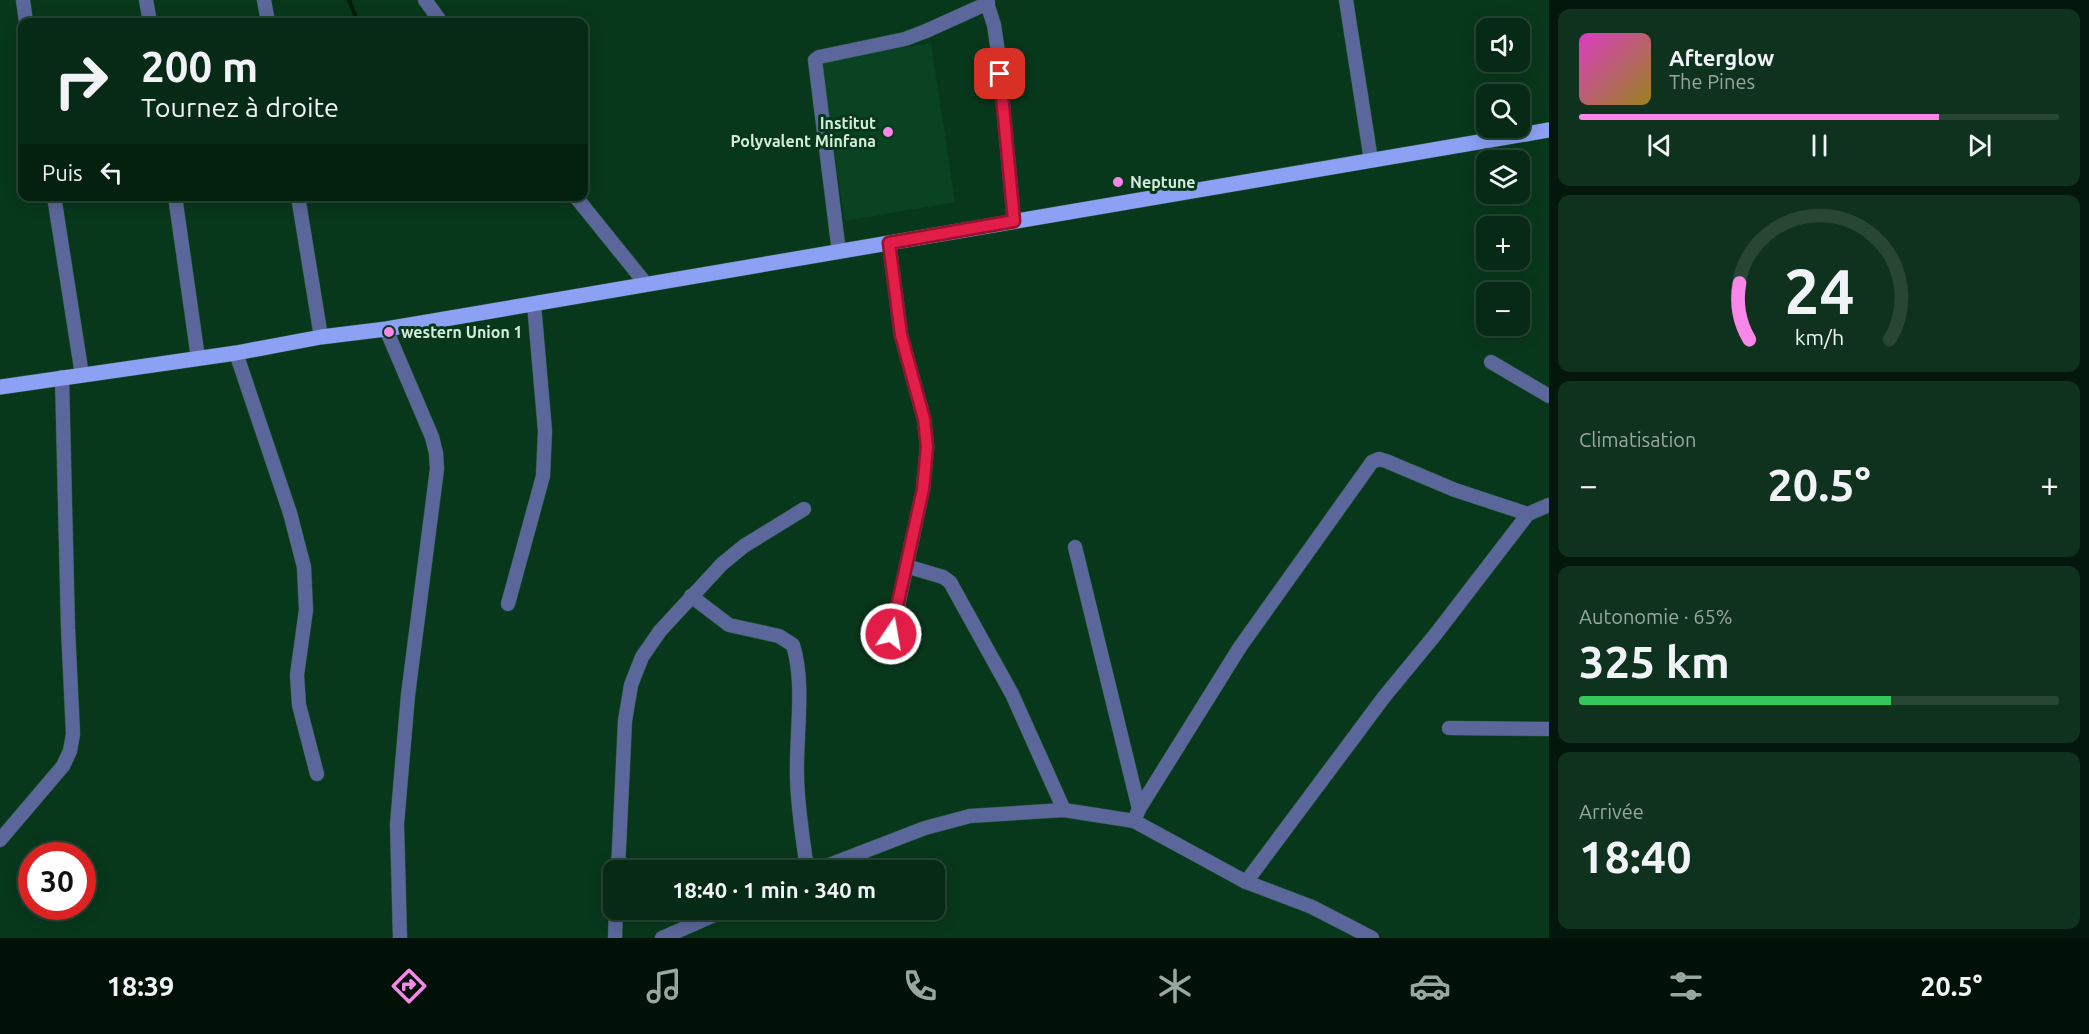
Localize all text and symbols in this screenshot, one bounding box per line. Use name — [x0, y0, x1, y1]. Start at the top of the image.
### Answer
map controls — [1476, 18, 1530, 336]
button: sound — [1476, 18, 1530, 72]
icon: right — [42, 42, 120, 120]
text: 200 m — [141, 43, 258, 90]
text: Afterglow — [1669, 45, 1774, 70]
pin — [974, 48, 1025, 99]
icon: arrive — [983, 57, 1016, 90]
text: The Pines — [1669, 70, 1755, 93]
button: search — [1476, 84, 1530, 138]
text: Tournez à droite — [141, 92, 339, 122]
place label: Institut Polyvalent Minfana — [730, 114, 876, 150]
marker: Institut Polyvalent Minfana — [881, 125, 895, 139]
icon: previous — [1643, 129, 1676, 162]
icon: pause — [1803, 129, 1836, 162]
icon: next — [1963, 129, 1996, 162]
button: layers — [1476, 150, 1530, 204]
icon: left — [95, 156, 128, 189]
text: Puis — [42, 160, 83, 185]
place label: Neptune — [1130, 173, 1196, 191]
marker: Neptune — [1111, 175, 1125, 189]
button: + — [1476, 216, 1530, 270]
text: 24 — [1784, 256, 1854, 326]
button: − — [1476, 282, 1530, 336]
place label: western Union 1 — [401, 323, 523, 341]
marker: western Union 1 — [382, 325, 396, 339]
text: km/h — [1794, 326, 1844, 350]
text: Climatisation — [1579, 428, 1696, 451]
text: 20.5° — [1767, 459, 1871, 510]
text: − — [1579, 466, 1598, 503]
text: + — [2040, 466, 2059, 503]
position arrow — [859, 602, 923, 666]
text: Autonomie · 65% — [1579, 605, 1733, 628]
text: 325 km — [1579, 636, 1730, 687]
text: Arrivée — [1579, 800, 1644, 823]
text: 18:40 — [1579, 831, 1692, 882]
speed limit sign: 30 — [18, 842, 96, 920]
text: 18:40 · 1 min · 340 m — [672, 877, 876, 902]
icon: directions — [388, 965, 430, 1007]
icon: music — [643, 965, 685, 1007]
icon: phone — [899, 965, 941, 1007]
icon: climate — [1154, 965, 1196, 1007]
icon: car — [1409, 965, 1451, 1007]
icon: filters — [1665, 965, 1707, 1007]
text: 18:39 — [107, 971, 174, 1001]
text: 20.5° — [1920, 971, 1982, 1001]

